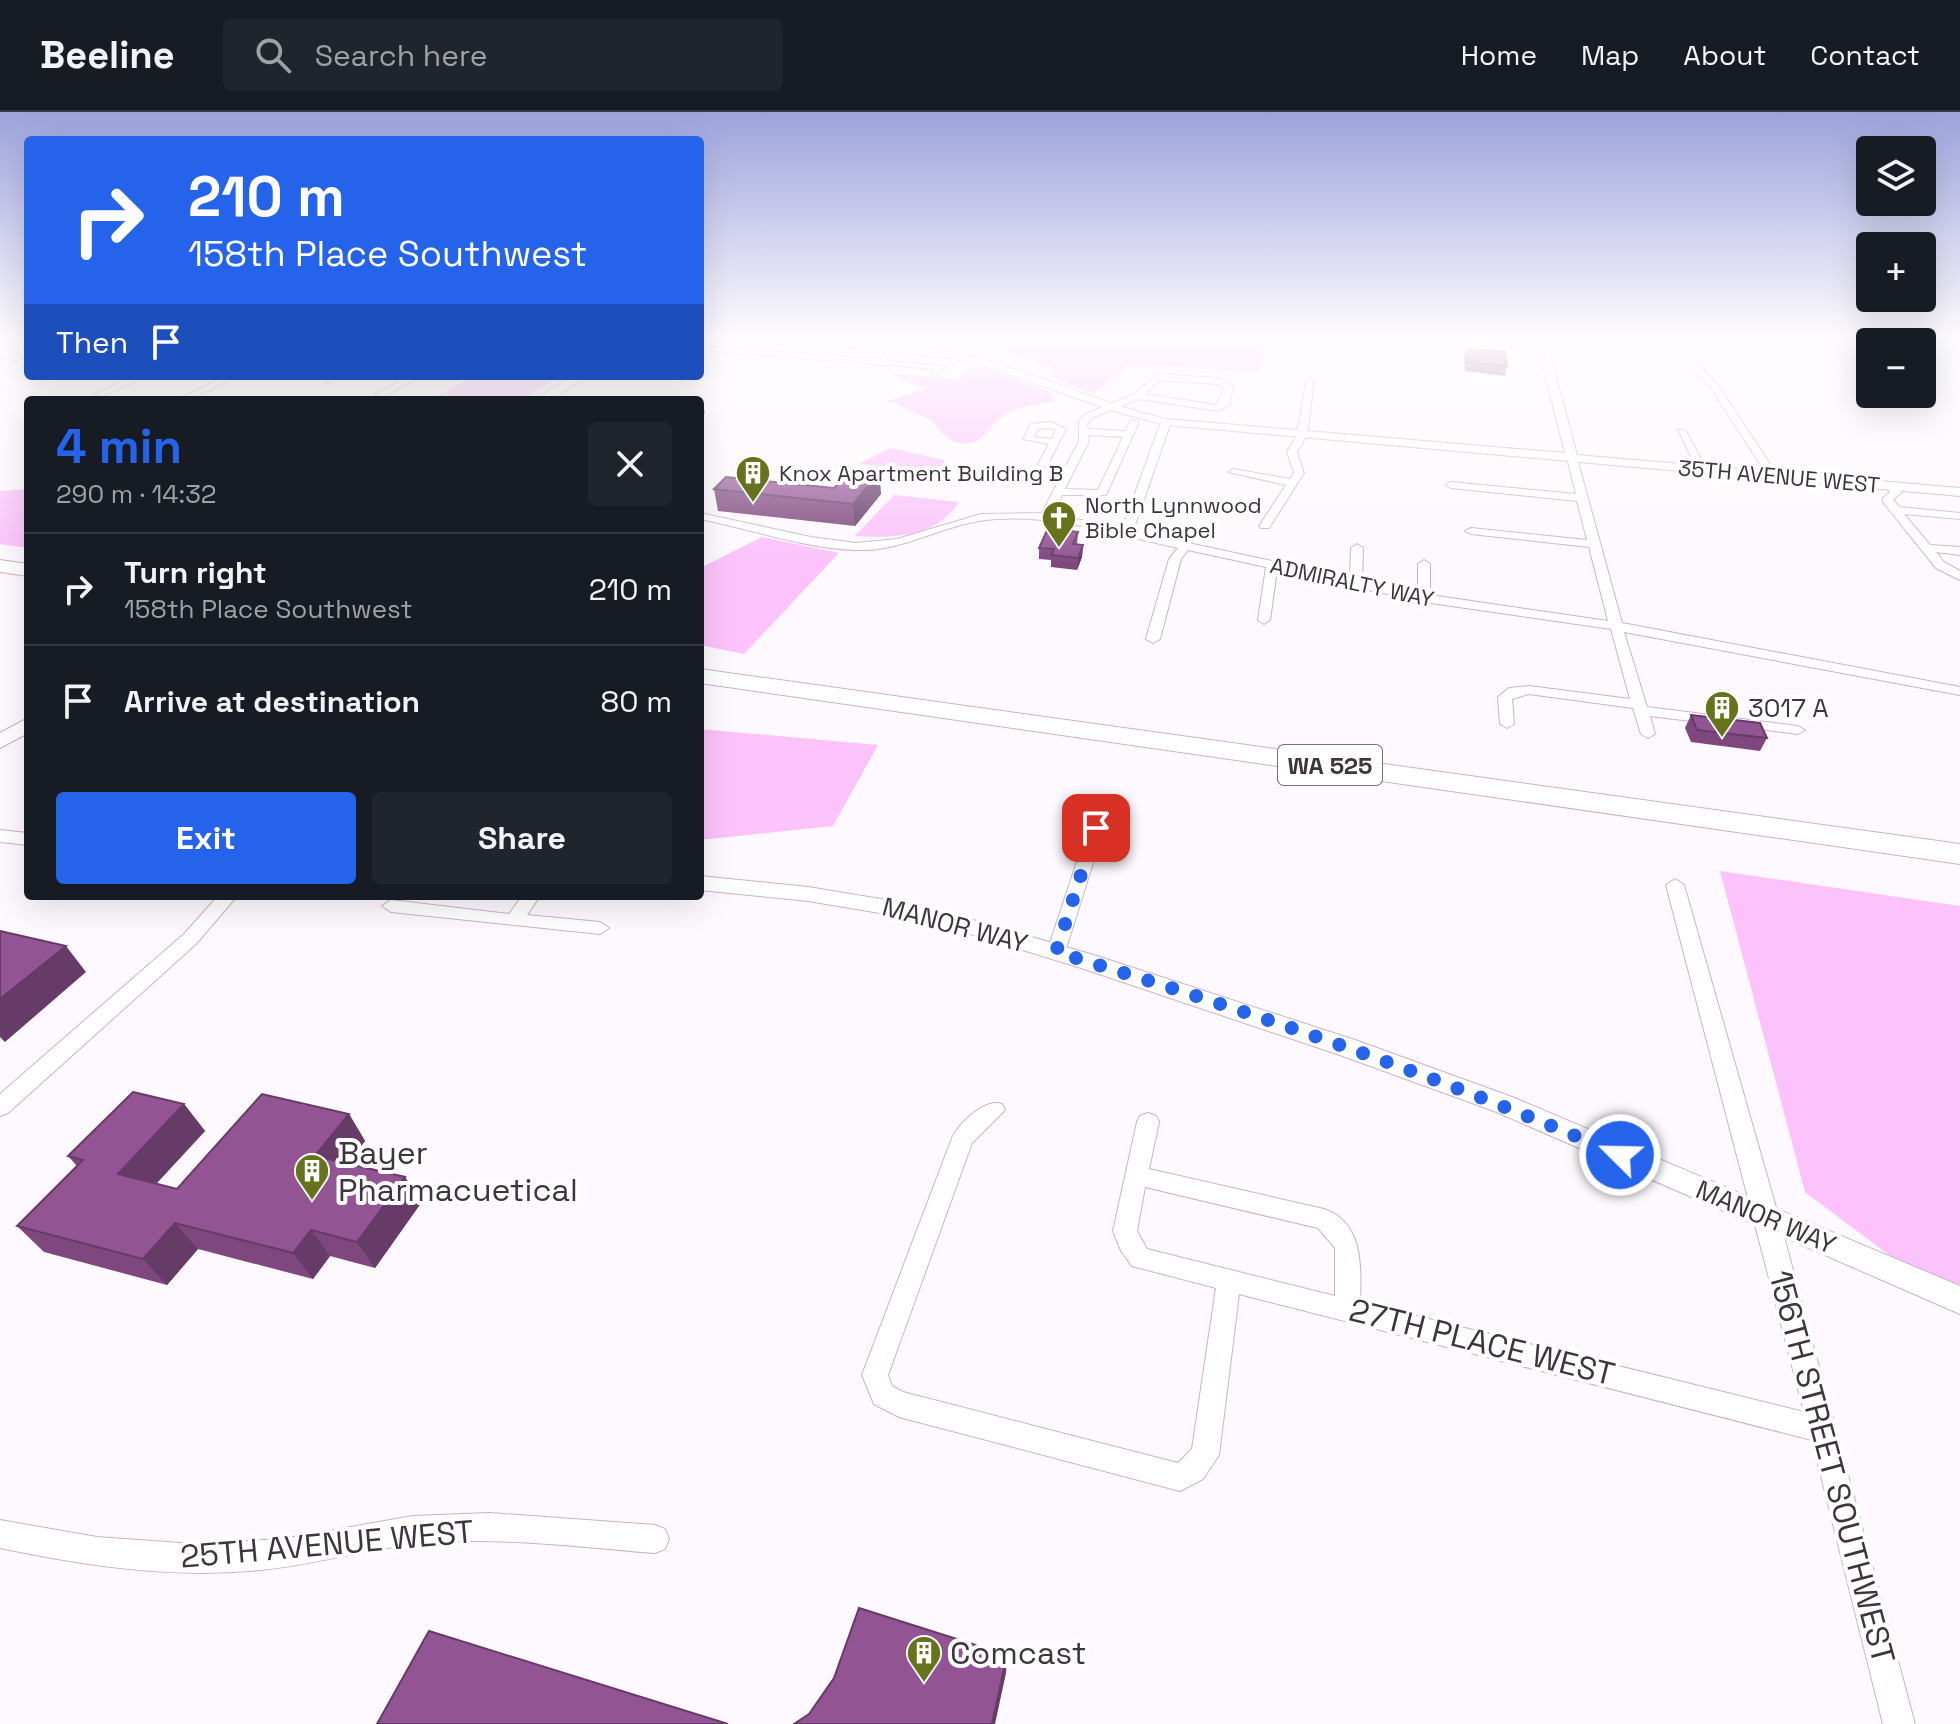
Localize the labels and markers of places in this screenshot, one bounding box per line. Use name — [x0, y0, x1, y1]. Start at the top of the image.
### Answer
building icon: Knox Apartment Building B — [734, 454, 772, 504]
place label: Knox Apartment Building B — [779, 459, 1063, 487]
place label: North Lynnwood Bible Chapel — [1085, 491, 1262, 544]
church icon: North Lynnwood Bible Chapel — [1040, 499, 1078, 549]
building icon: 3017 A — [1703, 689, 1741, 739]
place label: 3017 A — [1748, 691, 1829, 725]
pin — [1062, 794, 1130, 862]
place label: Bayer Pharmacuetical — [338, 1133, 578, 1210]
building icon: Bayer Pharmacuetical — [293, 1152, 331, 1202]
place label: Comcast — [950, 1633, 1086, 1673]
building icon: Comcast — [905, 1634, 943, 1684]

